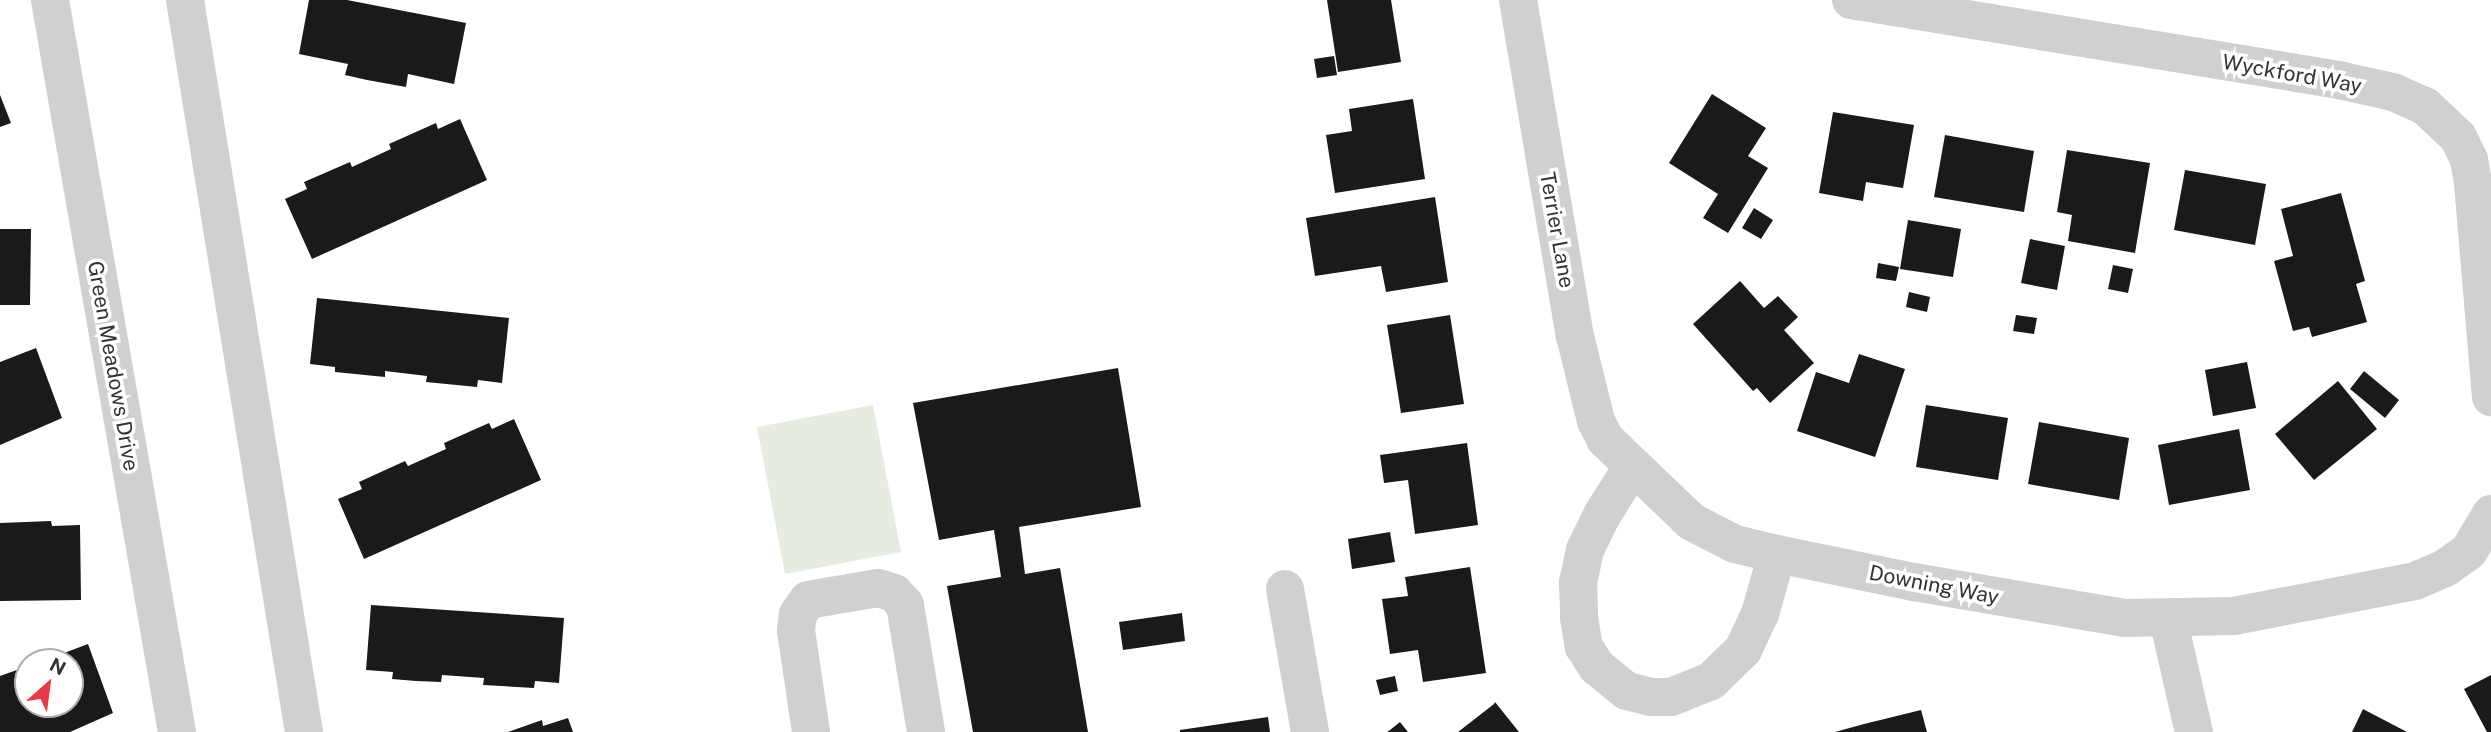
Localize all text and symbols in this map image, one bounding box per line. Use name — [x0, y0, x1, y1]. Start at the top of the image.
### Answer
street label: Wyckford Way — [2220, 49, 2364, 99]
street label: Terrier Lane — [1534, 170, 1580, 290]
street label: Green Meadows Drive — [82, 259, 144, 473]
street label: Downing Way — [1867, 560, 2001, 610]
north arrow — [14, 648, 84, 718]
text: N — [46, 653, 70, 679]

